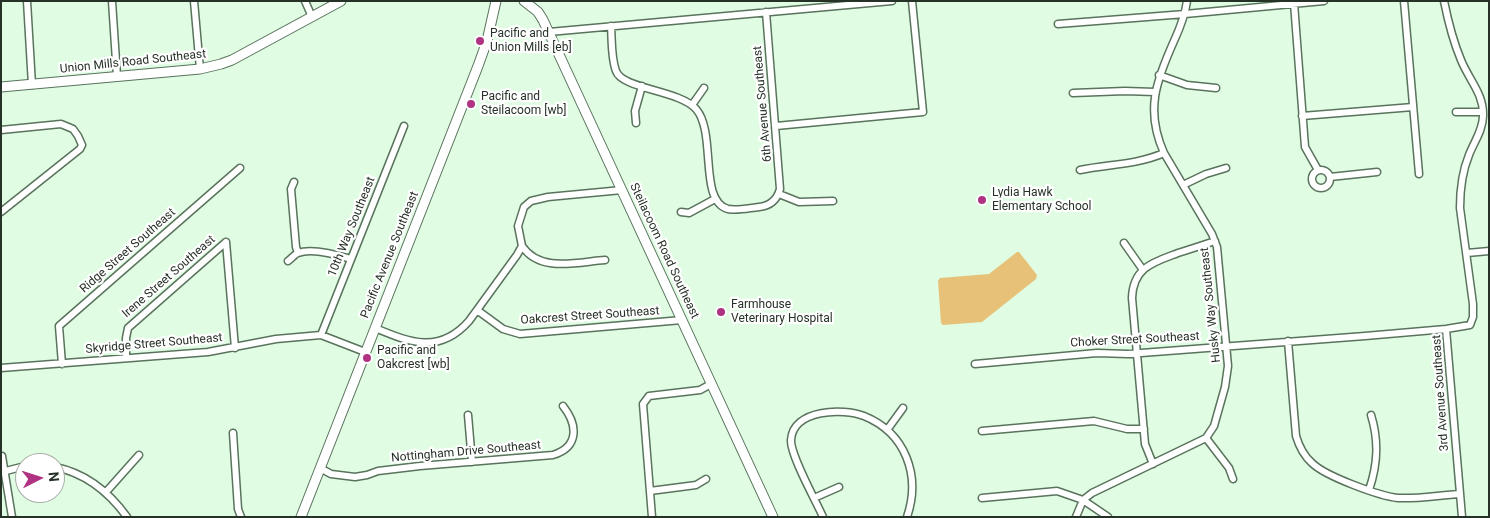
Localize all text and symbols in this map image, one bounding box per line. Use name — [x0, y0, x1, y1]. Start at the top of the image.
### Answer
place label: Pacific and Union Mills [eb] — [490, 27, 572, 55]
marker: Pacific and Union Mills [eb] — [474, 35, 486, 47]
street label: 6th Avenue Southeast — [751, 45, 775, 163]
street label: Union Mills Road Southeast — [59, 47, 207, 77]
place label: Pacific and Steilacoom [wb] — [481, 90, 566, 118]
marker: Pacific and Steilacoom [wb] — [465, 98, 477, 110]
street label: 10th Way Southeast — [325, 175, 379, 279]
street label: Steilacoom Road Southeast — [626, 181, 702, 321]
place label: Lydia Hawk Elementary School — [992, 186, 1092, 214]
street label: Pacific Avenue Southeast — [358, 189, 422, 321]
marker: Lydia Hawk Elementary School — [976, 194, 988, 206]
street label: Ridge Street Southeast — [77, 206, 179, 296]
street label: Irene Street Southeast — [120, 233, 218, 321]
street label: Husky Way Southeast — [1198, 247, 1224, 363]
place label: Farmhouse Veterinary Hospital — [731, 298, 833, 326]
street label: Oakcrest Street Southeast — [520, 304, 660, 328]
marker: Farmhouse Veterinary Hospital — [715, 306, 727, 318]
street label: Choker Street Southeast — [1070, 329, 1200, 351]
street label: Skyridge Street Southeast — [85, 331, 223, 357]
street label: 3rd Avenue Southeast — [1430, 334, 1452, 452]
place label: Pacific and Oakcrest [wb] — [377, 344, 450, 372]
marker: Pacific and Oakcrest [wb] — [361, 352, 373, 364]
street label: Nottingham Drive Southeast — [391, 438, 541, 466]
north arrow — [15, 453, 65, 503]
text: N — [46, 471, 62, 482]

